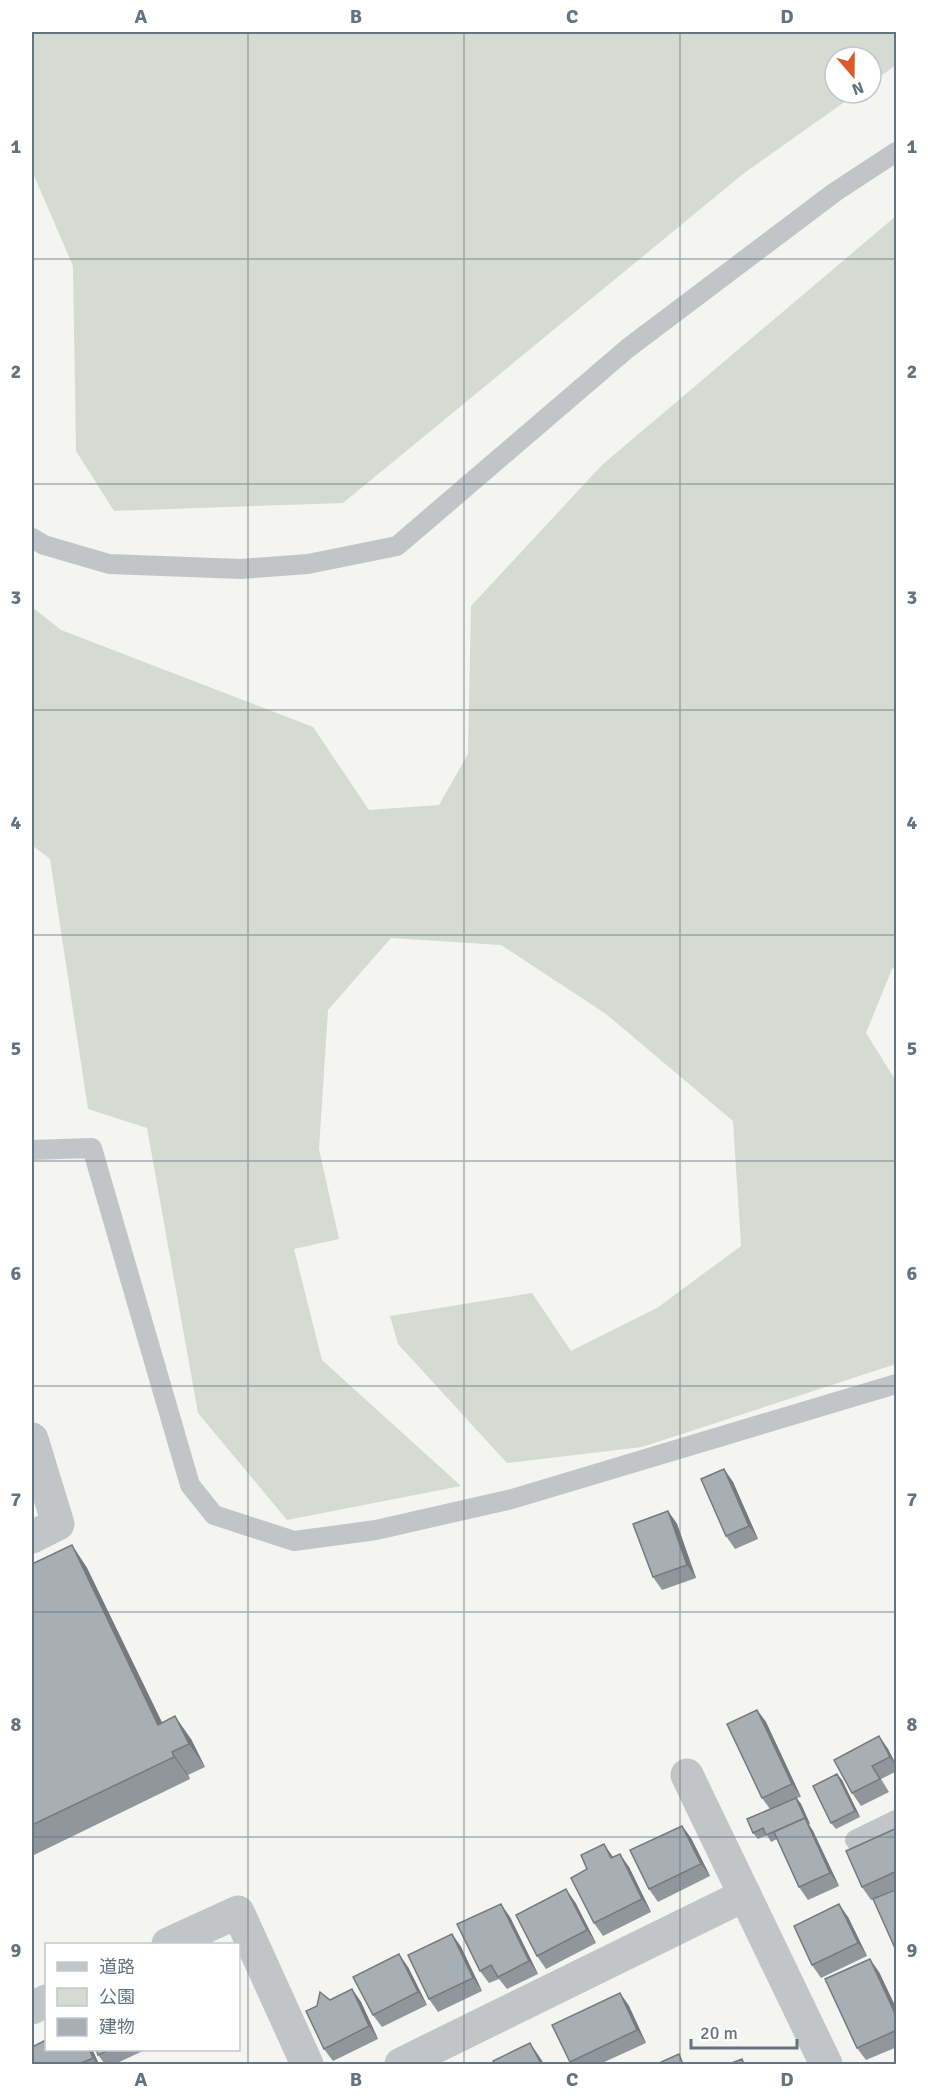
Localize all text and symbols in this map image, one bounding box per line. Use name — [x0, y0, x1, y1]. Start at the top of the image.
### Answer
text: A — [135, 4, 148, 29]
text: B — [350, 4, 362, 29]
text: C — [566, 4, 578, 29]
text: D — [780, 4, 794, 29]
north arrow — [823, 45, 883, 105]
text: N — [849, 77, 866, 99]
text: 1 — [11, 134, 22, 159]
text: 1 — [907, 134, 918, 159]
text: 2 — [11, 359, 21, 384]
text: 2 — [907, 359, 917, 384]
text: 3 — [11, 585, 21, 610]
text: 3 — [907, 585, 917, 610]
text: 4 — [11, 810, 22, 835]
text: 4 — [907, 810, 918, 835]
text: 5 — [11, 1036, 21, 1061]
text: 5 — [907, 1036, 917, 1061]
text: 6 — [11, 1261, 22, 1286]
text: 6 — [907, 1261, 918, 1286]
text: 7 — [11, 1487, 22, 1512]
text: 7 — [907, 1487, 918, 1512]
text: 8 — [11, 1712, 22, 1737]
text: 8 — [907, 1712, 918, 1737]
text: 9 — [11, 1938, 22, 1963]
text: 9 — [907, 1938, 918, 1963]
legend — [45, 1943, 240, 2051]
text: 道路 — [99, 1956, 135, 1978]
text: 公園 — [99, 1986, 135, 2008]
scale bar — [691, 2012, 798, 2050]
text: 建物 — [99, 2016, 135, 2038]
text: 20 m — [700, 2022, 738, 2044]
text: A — [135, 2067, 148, 2092]
text: B — [350, 2067, 362, 2092]
text: C — [566, 2067, 578, 2092]
text: D — [780, 2067, 794, 2092]

